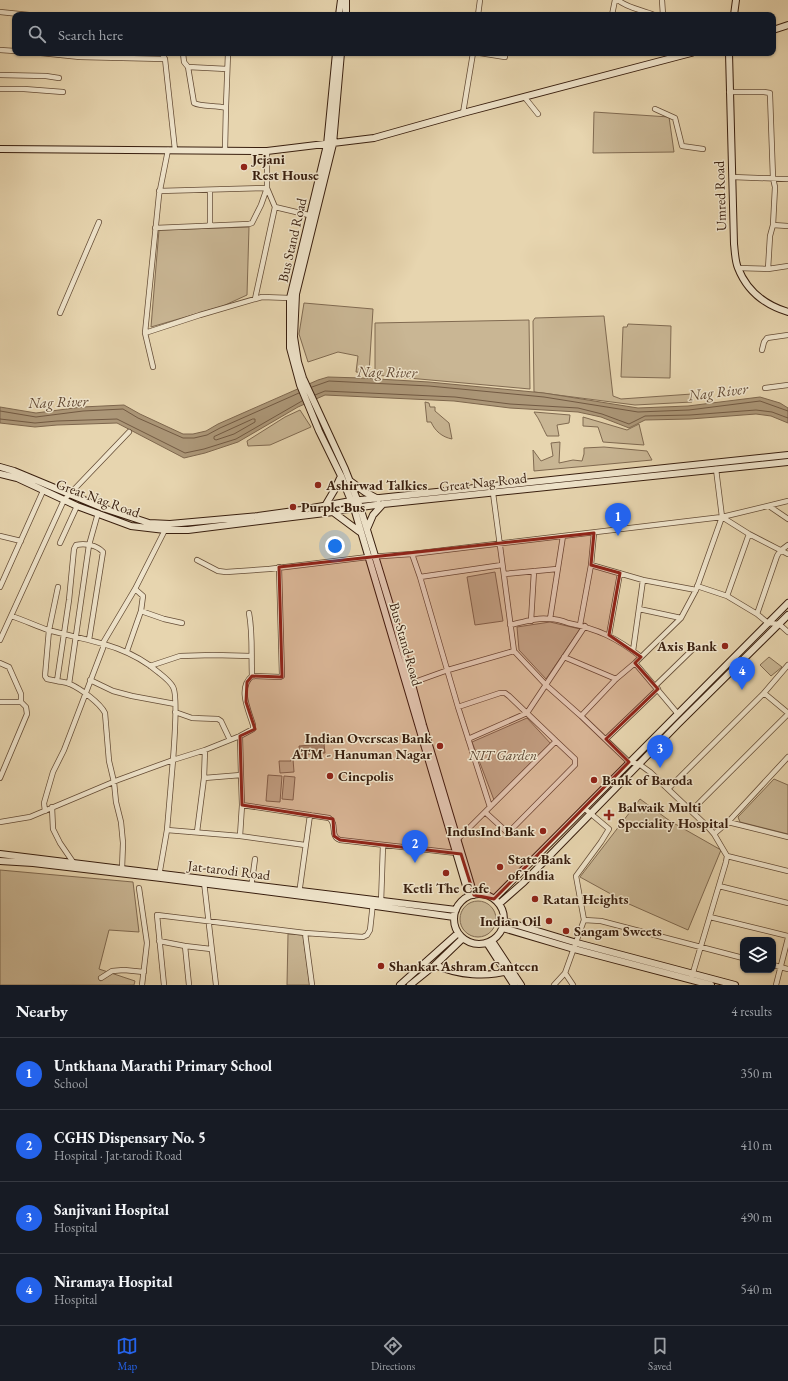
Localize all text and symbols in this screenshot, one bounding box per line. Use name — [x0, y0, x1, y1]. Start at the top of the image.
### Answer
search box — [12, 12, 776, 56]
icon: search — [26, 23, 48, 45]
text: Search here — [58, 25, 123, 44]
place label: Jejani Rest House — [250, 150, 319, 184]
street label: Umred Road — [710, 160, 730, 231]
marker: Jejani Rest House — [239, 162, 249, 172]
street label: Bus Stand Road — [274, 195, 311, 284]
water label: Nag River — [356, 361, 418, 382]
water label: Nag River — [686, 378, 750, 405]
water label: Nag River — [27, 391, 90, 412]
street label: Great Nag Road — [438, 468, 529, 496]
street label: Great Nag Road — [54, 474, 143, 522]
place label: Ashirwad Talkies — [325, 476, 427, 494]
marker: Ashirwad Talkies — [313, 480, 323, 490]
place label: Purple Bus — [301, 498, 365, 516]
marker: Purple Bus — [288, 502, 298, 512]
pin: 1 — [605, 503, 631, 536]
your location — [325, 536, 345, 556]
street label: Bus Stand Road — [385, 600, 427, 689]
place label: Axis Bank — [656, 637, 717, 655]
marker: Axis Bank — [720, 641, 730, 651]
pin: 4 — [729, 657, 755, 690]
place label: Indian Overseas Bank ATM - Hanuman Nagar — [291, 729, 432, 763]
pin: 3 — [647, 735, 673, 768]
marker: Indian Overseas Bank ATM - Hanuman Nagar — [435, 741, 445, 751]
park label: NIT Garden — [468, 746, 537, 764]
place label: Cinepolis — [338, 767, 394, 785]
marker: Cinepolis — [325, 771, 335, 781]
place label: Bank of Baroda — [602, 771, 693, 789]
marker: Bank of Baroda — [589, 775, 599, 785]
place label: Balwaik Multi Speciality Hospital — [618, 798, 728, 832]
marker: Balwaik Multi Speciality Hospital — [603, 809, 615, 821]
place label: IndusInd Bank — [447, 822, 535, 840]
marker: IndusInd Bank — [538, 826, 548, 836]
pin: 2 — [402, 830, 428, 863]
place label: State Bank of India — [508, 850, 572, 884]
street label: Jat-tarodi Road — [186, 856, 272, 884]
marker: State Bank of India — [495, 862, 505, 872]
marker: Ketli The Cafe — [441, 868, 451, 878]
place label: Ketli The Cafe — [403, 879, 489, 897]
place label: Ratan Heights — [543, 890, 628, 908]
marker: Ratan Heights — [530, 894, 540, 904]
place label: Indian Oil — [480, 912, 541, 930]
marker: Indian Oil — [544, 916, 554, 926]
place label: Sangam Sweets — [574, 922, 662, 940]
marker: Sangam Sweets — [561, 926, 571, 936]
map controls — [740, 937, 776, 973]
button: layers — [740, 937, 776, 973]
place label: Shankar Ashram Canteen — [389, 957, 539, 975]
marker: Shankar Ashram Canteen — [376, 961, 386, 971]
text: Nearby — [16, 1000, 68, 1022]
text: 4 results — [731, 1003, 772, 1020]
text: Untkhana Marathi Primary School — [54, 1056, 272, 1075]
text: 1 — [26, 1065, 32, 1082]
text: 350 m — [741, 1065, 772, 1082]
text: School — [54, 1075, 88, 1092]
text: CGHS Dispensary No. 5 — [54, 1128, 206, 1147]
text: 2 — [26, 1137, 32, 1154]
text: 410 m — [741, 1137, 772, 1154]
text: Hospital · Jat-tarodi Road — [54, 1147, 182, 1164]
text: Sanjivani Hospital — [54, 1200, 169, 1219]
text: 3 — [26, 1209, 32, 1226]
text: 490 m — [741, 1209, 772, 1226]
text: Hospital — [54, 1219, 98, 1236]
text: Niramaya Hospital — [54, 1272, 172, 1291]
text: 4 — [26, 1281, 32, 1298]
text: 540 m — [741, 1281, 772, 1298]
text: Hospital — [54, 1291, 98, 1308]
tab: Map — [116, 1335, 138, 1373]
tab: Directions — [371, 1335, 415, 1373]
tab: Saved — [648, 1335, 672, 1373]

